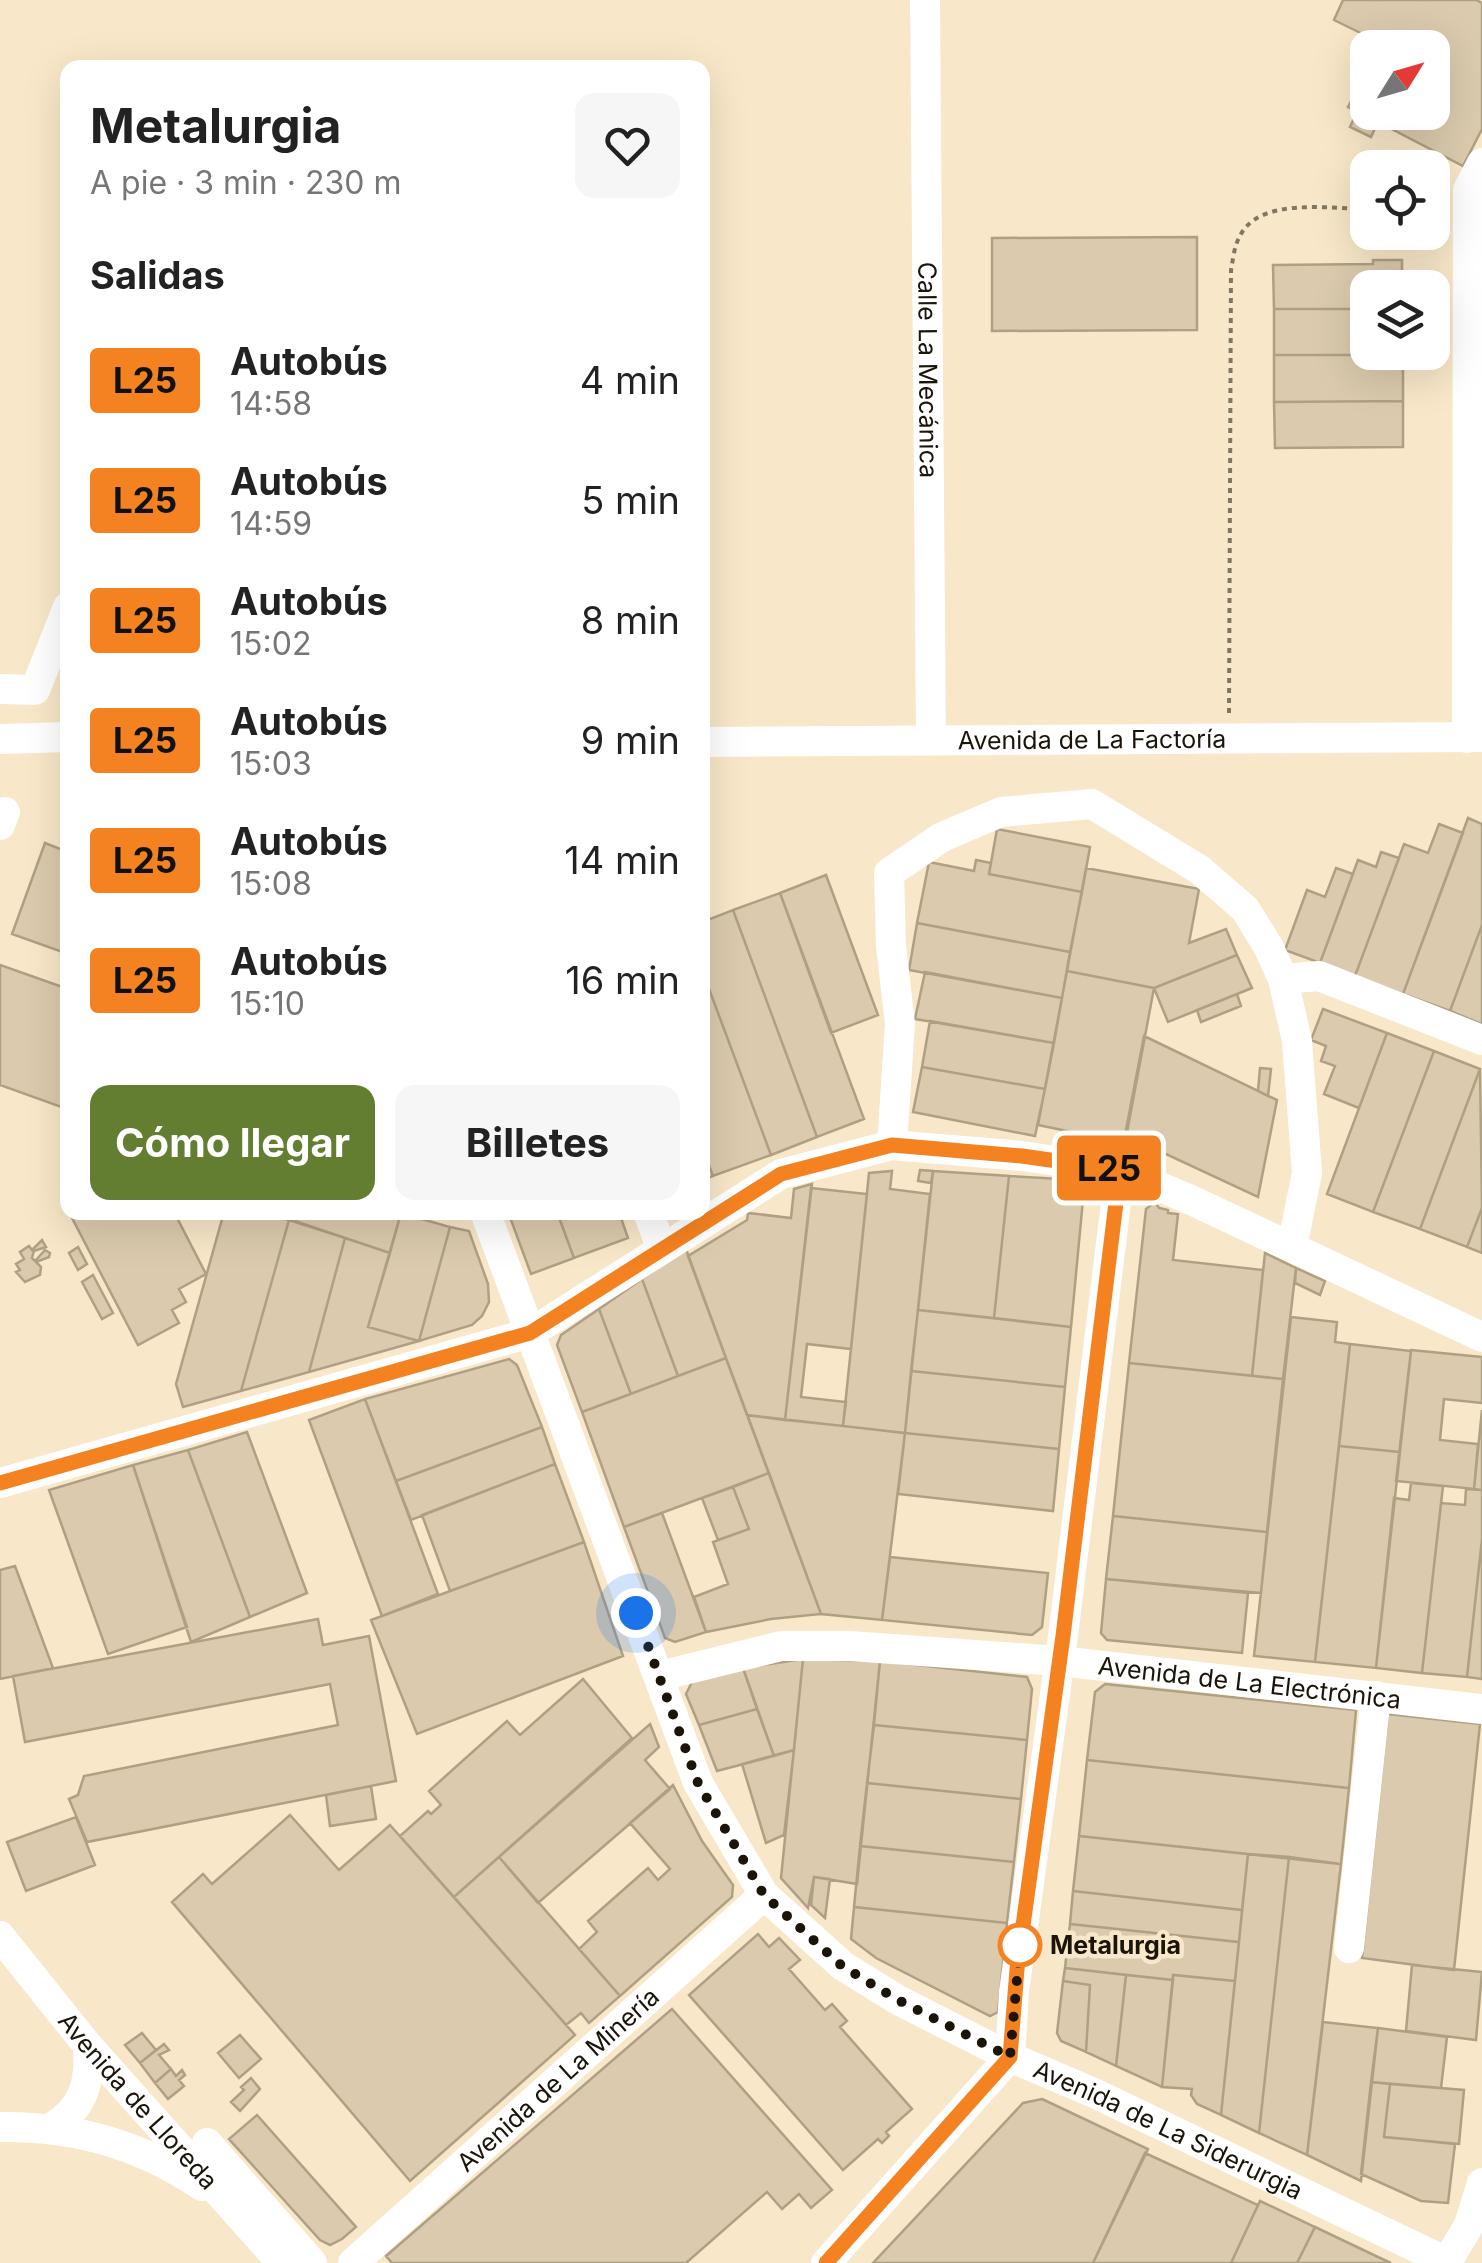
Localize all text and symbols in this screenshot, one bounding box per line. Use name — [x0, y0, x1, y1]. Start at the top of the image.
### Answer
north arrow — [1350, 30, 1450, 130]
map controls — [1350, 30, 1450, 370]
button: heart — [575, 93, 680, 198]
text: Metalurgia — [90, 96, 341, 155]
button: locate — [1350, 150, 1450, 250]
text: A pie · 3 min · 230 m — [90, 163, 401, 202]
text: Salidas — [90, 252, 225, 298]
street label: Calle La Mecánica — [912, 262, 944, 478]
button: layers — [1350, 270, 1450, 370]
text: Autobús — [230, 338, 388, 384]
text: 4 min — [580, 357, 680, 403]
text: L25 — [113, 359, 177, 401]
text: 14:58 — [230, 384, 312, 423]
text: Autobús — [230, 458, 388, 504]
text: 5 min — [581, 477, 680, 523]
text: L25 — [113, 479, 177, 521]
text: 14:59 — [230, 504, 312, 543]
text: Autobús — [230, 578, 388, 624]
text: 8 min — [581, 597, 680, 643]
text: L25 — [113, 599, 177, 641]
text: 15:02 — [230, 624, 311, 663]
text: Autobús — [230, 698, 388, 744]
text: 9 min — [581, 717, 680, 763]
text: L25 — [113, 719, 177, 761]
street label: Avenida de La Factoría — [958, 724, 1226, 755]
text: 15:03 — [230, 744, 312, 783]
text: Autobús — [230, 818, 388, 864]
text: 14 min — [564, 837, 680, 883]
text: L25 — [113, 839, 177, 881]
text: 15:08 — [230, 864, 312, 903]
text: Autobús — [230, 938, 388, 984]
text: 16 min — [565, 957, 680, 1003]
text: L25 — [113, 959, 177, 1001]
text: 15:10 — [230, 984, 305, 1023]
button: Cómo llegar — [90, 1085, 375, 1200]
button: Billetes — [395, 1085, 680, 1200]
line badge: L25 — [1052, 1136, 1166, 1200]
text: L25 — [1077, 1147, 1141, 1189]
your location — [611, 1588, 661, 1638]
street label: Avenida de La Electrónica — [1097, 1650, 1403, 1715]
marker: Metalurgia — [999, 1924, 1041, 1966]
place label: Metalurgia — [1050, 1930, 1181, 1960]
street label: Avenida de La Minería — [451, 1981, 665, 2178]
street label: Avenida de Lloreda — [52, 2006, 224, 2196]
street label: Avenida de La Siderurgia — [1029, 2054, 1307, 2206]

